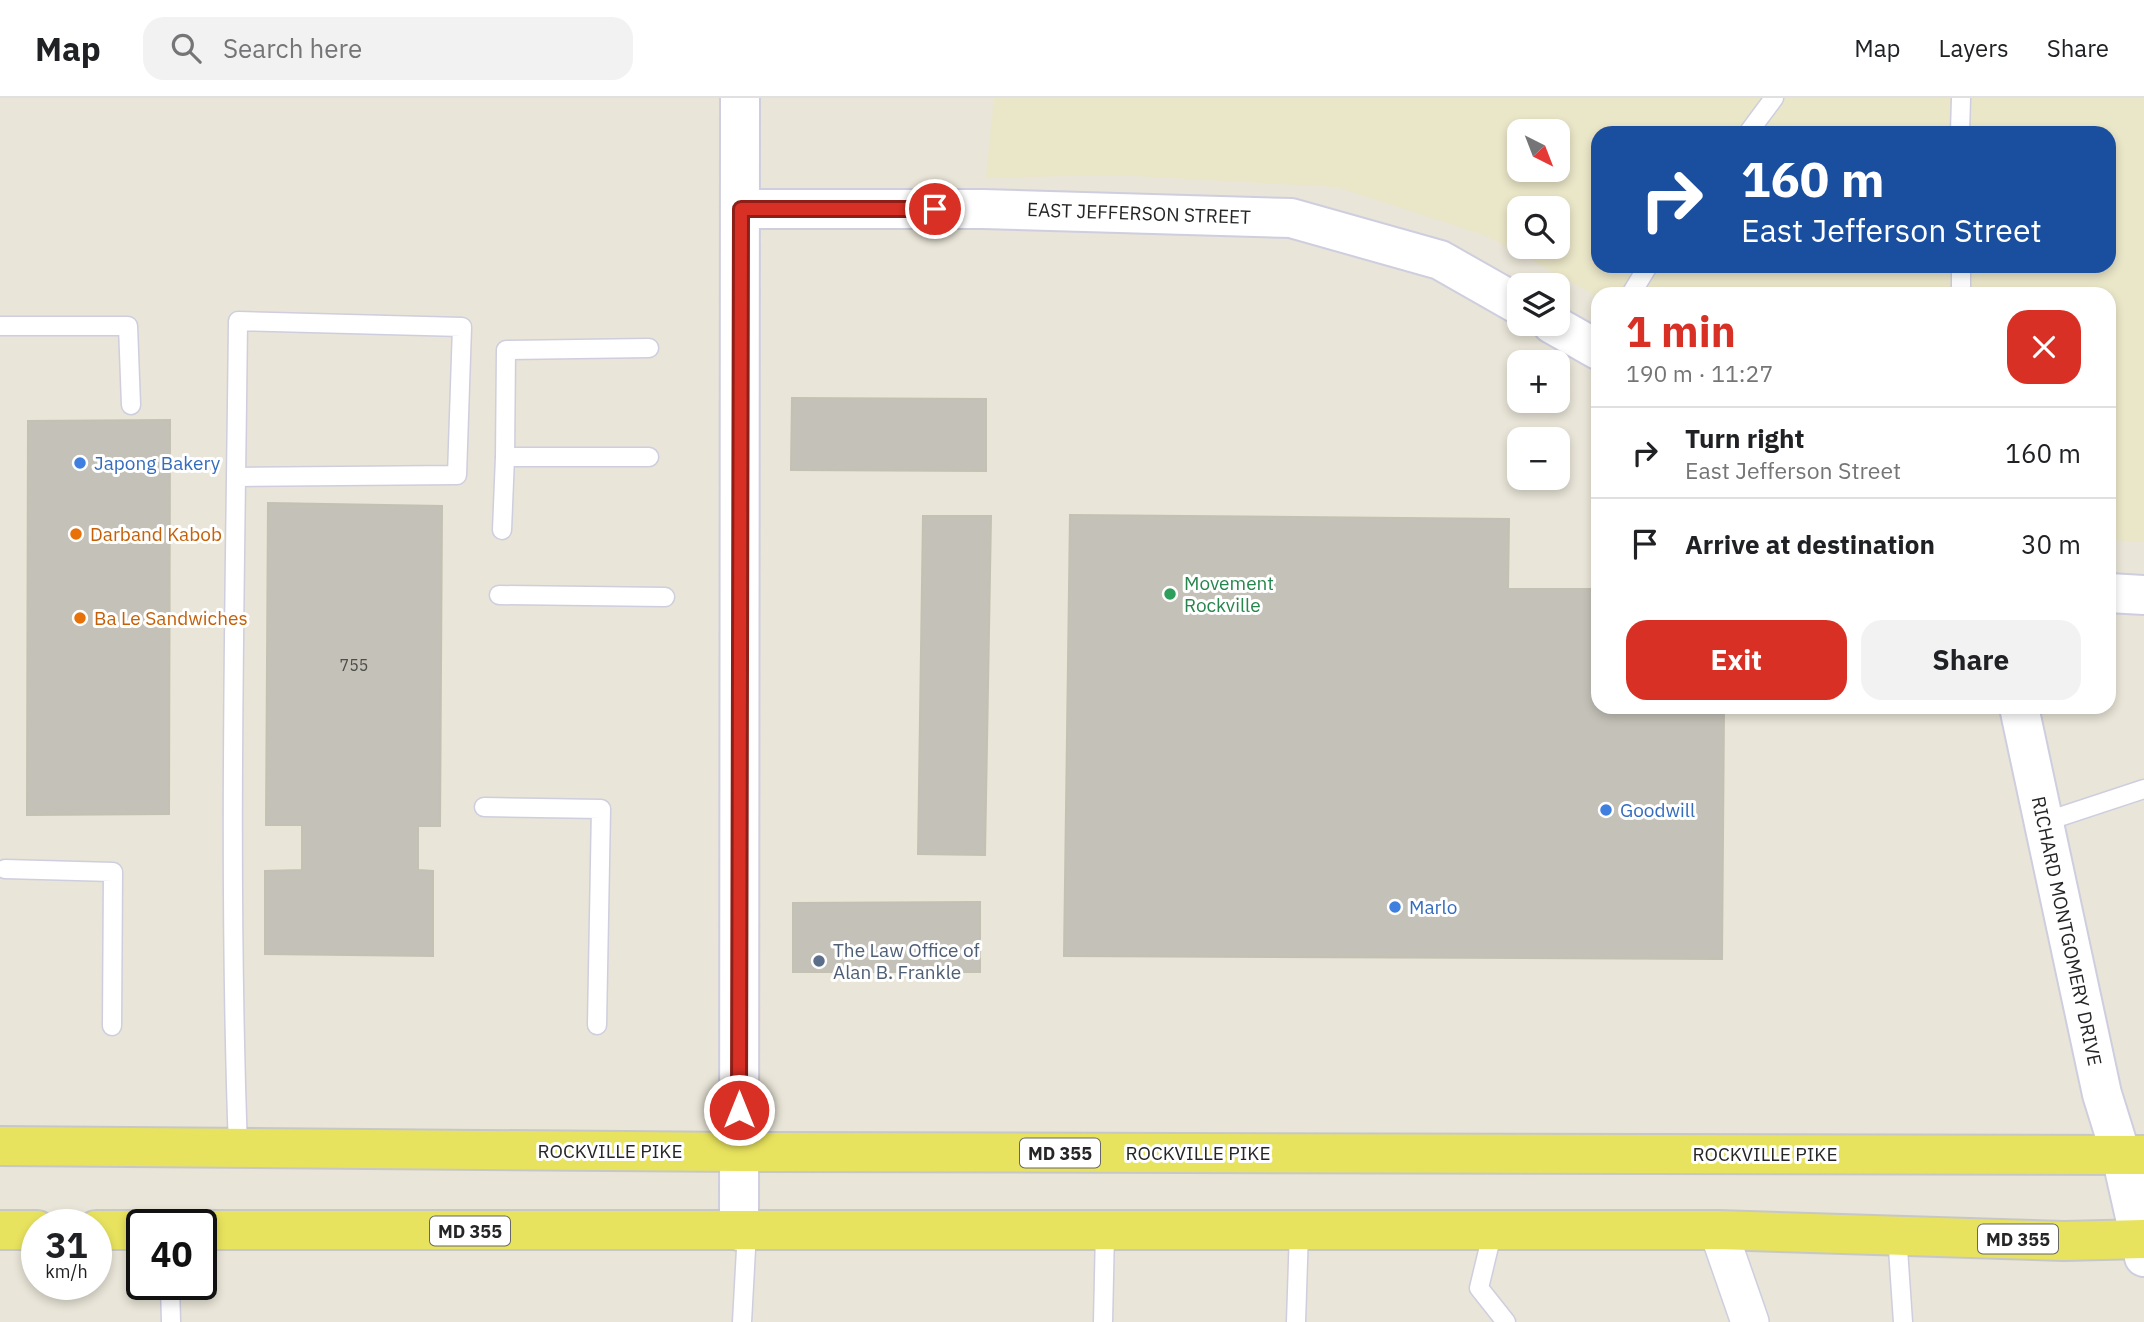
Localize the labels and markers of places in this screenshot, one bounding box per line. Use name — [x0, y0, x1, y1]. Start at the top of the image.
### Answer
pin — [905, 179, 965, 239]
place label: Japong Bakery — [94, 451, 221, 475]
marker: Japong Bakery — [72, 455, 88, 471]
place label: Darband Kabob — [90, 522, 222, 546]
marker: Darband Kabob — [68, 526, 84, 542]
place label: Movement Rockville — [1184, 571, 1274, 617]
marker: Movement Rockville — [1162, 586, 1178, 602]
place label: Ba Le Sandwiches — [94, 606, 248, 630]
marker: Ba Le Sandwiches — [72, 610, 88, 626]
place label: Goodwill — [1620, 798, 1695, 822]
marker: Goodwill — [1598, 802, 1614, 818]
place label: Marlo — [1409, 895, 1457, 919]
marker: Marlo — [1387, 899, 1403, 915]
place label: The Law Office of Alan B. Frankle — [833, 938, 980, 984]
marker: The Law Office of Alan B. Frankle — [811, 953, 827, 969]

